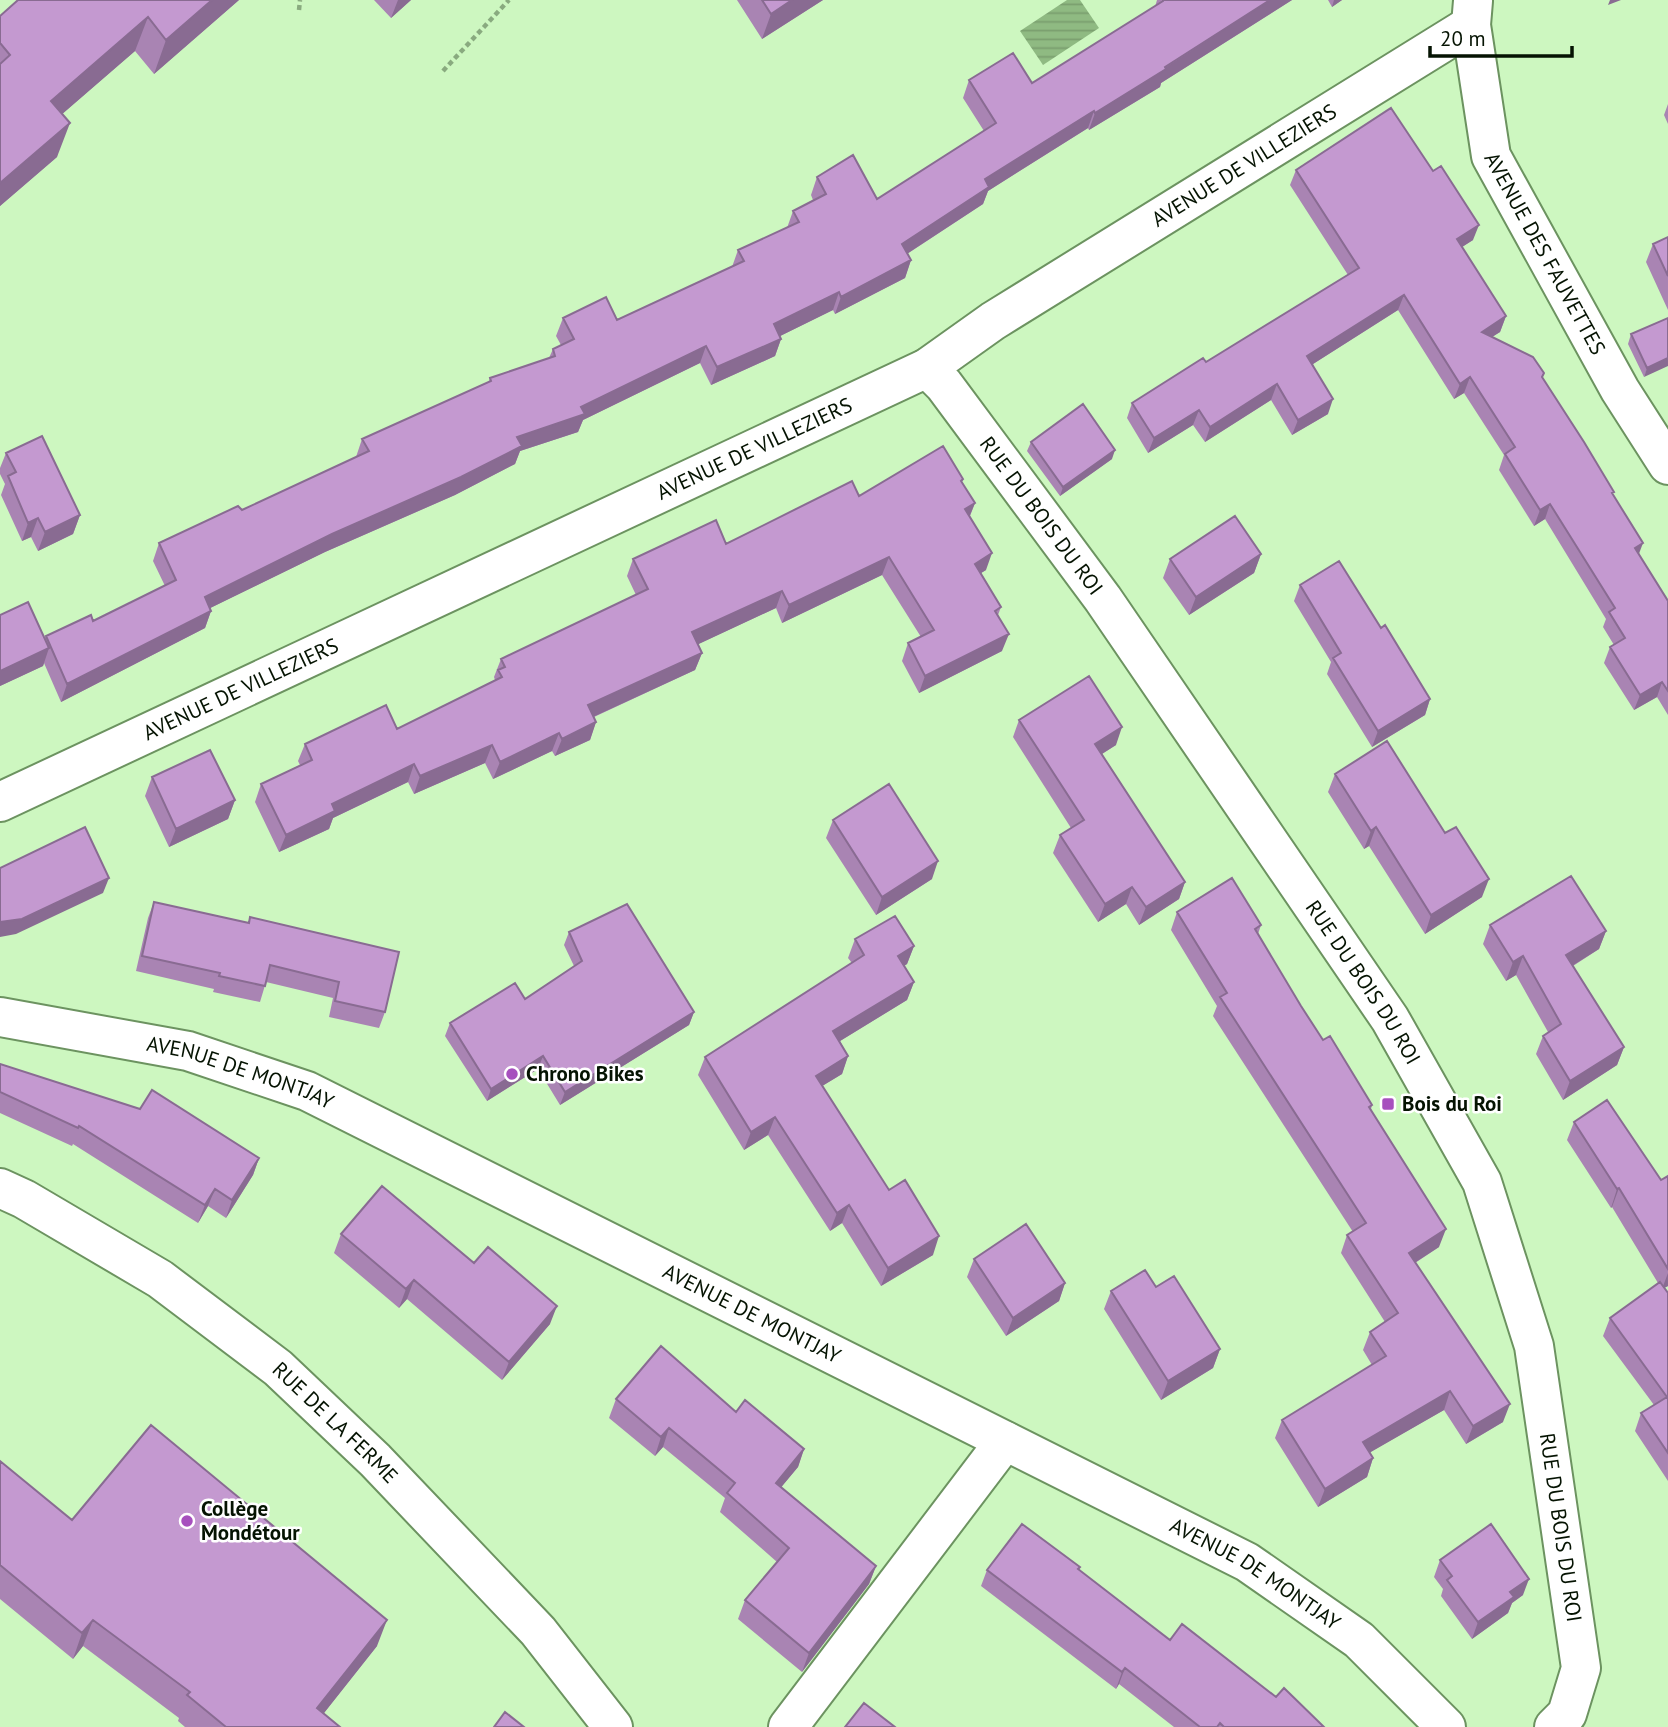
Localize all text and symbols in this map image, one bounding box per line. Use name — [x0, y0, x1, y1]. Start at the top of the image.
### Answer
scale bar — [1430, 14, 1572, 58]
text: 20 m — [1440, 25, 1486, 52]
street label: AVENUE DE VILLEZIERS — [1146, 98, 1341, 233]
street label: AVENUE DES FAUVETTES — [1479, 147, 1612, 359]
street label: AVENUE DE VILLEZIERS — [652, 391, 856, 506]
street label: RUE DU BOIS DU ROI — [974, 431, 1109, 600]
street label: AVENUE DE VILLEZIERS — [139, 631, 343, 746]
street label: RUE DU BOIS DU ROI — [1300, 895, 1427, 1069]
street label: AVENUE DE MONTJAY — [145, 1030, 339, 1115]
place label: Chrono Bikes — [526, 1060, 644, 1087]
marker: Chrono Bikes — [504, 1066, 520, 1082]
place label: Bois du Roi — [1402, 1090, 1502, 1117]
marker: Bois du Roi — [1380, 1096, 1396, 1112]
street label: AVENUE DE MONTJAY — [659, 1258, 846, 1369]
street label: RUE DE LA FERME — [267, 1356, 404, 1489]
street label: RUE DU BOIS DU ROI — [1534, 1431, 1588, 1624]
place label: Collège Mondétour — [201, 1495, 300, 1546]
street label: AVENUE DE MONTJAY — [1165, 1512, 1346, 1636]
marker: Collège Mondétour — [179, 1513, 195, 1529]

